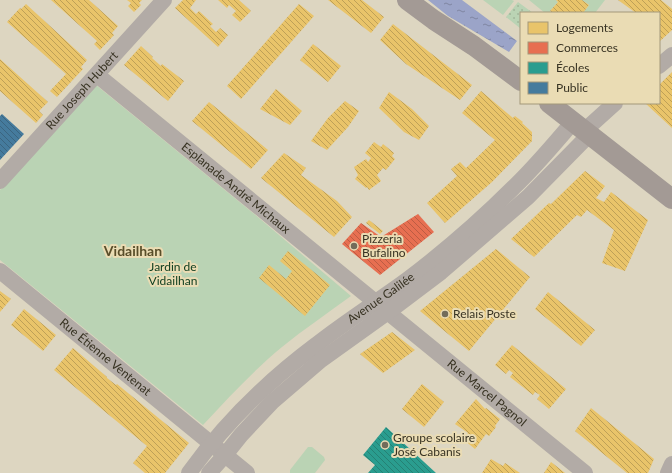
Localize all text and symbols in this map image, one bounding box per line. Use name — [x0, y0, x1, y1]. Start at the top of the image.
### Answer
legend — [520, 12, 660, 104]
text: Logements — [556, 20, 613, 35]
text: Commerces — [556, 40, 618, 55]
street label: Rue Joseph Hubert — [42, 48, 121, 132]
text: Écoles — [556, 60, 589, 75]
text: Public — [556, 80, 588, 95]
street label: Esplanade André Michaux — [179, 139, 294, 237]
place label: Pizzeria Bufalino — [362, 231, 406, 260]
marker: Pizzeria Bufalino — [349, 241, 359, 251]
district label: Vidailhan — [103, 242, 162, 259]
park label: Jardin de Vidailhan — [149, 259, 197, 288]
street label: Avenue Galilée — [344, 269, 417, 327]
place label: Relais Poste — [453, 306, 516, 321]
marker: Relais Poste — [440, 309, 450, 319]
street label: Rue Étienne Ventenat — [57, 315, 155, 399]
street label: Rue Marcel Pagnol — [444, 356, 530, 429]
place label: Groupe scolaire José Cabanis — [393, 430, 475, 459]
marker: Groupe scolaire José Cabanis — [380, 440, 390, 450]

